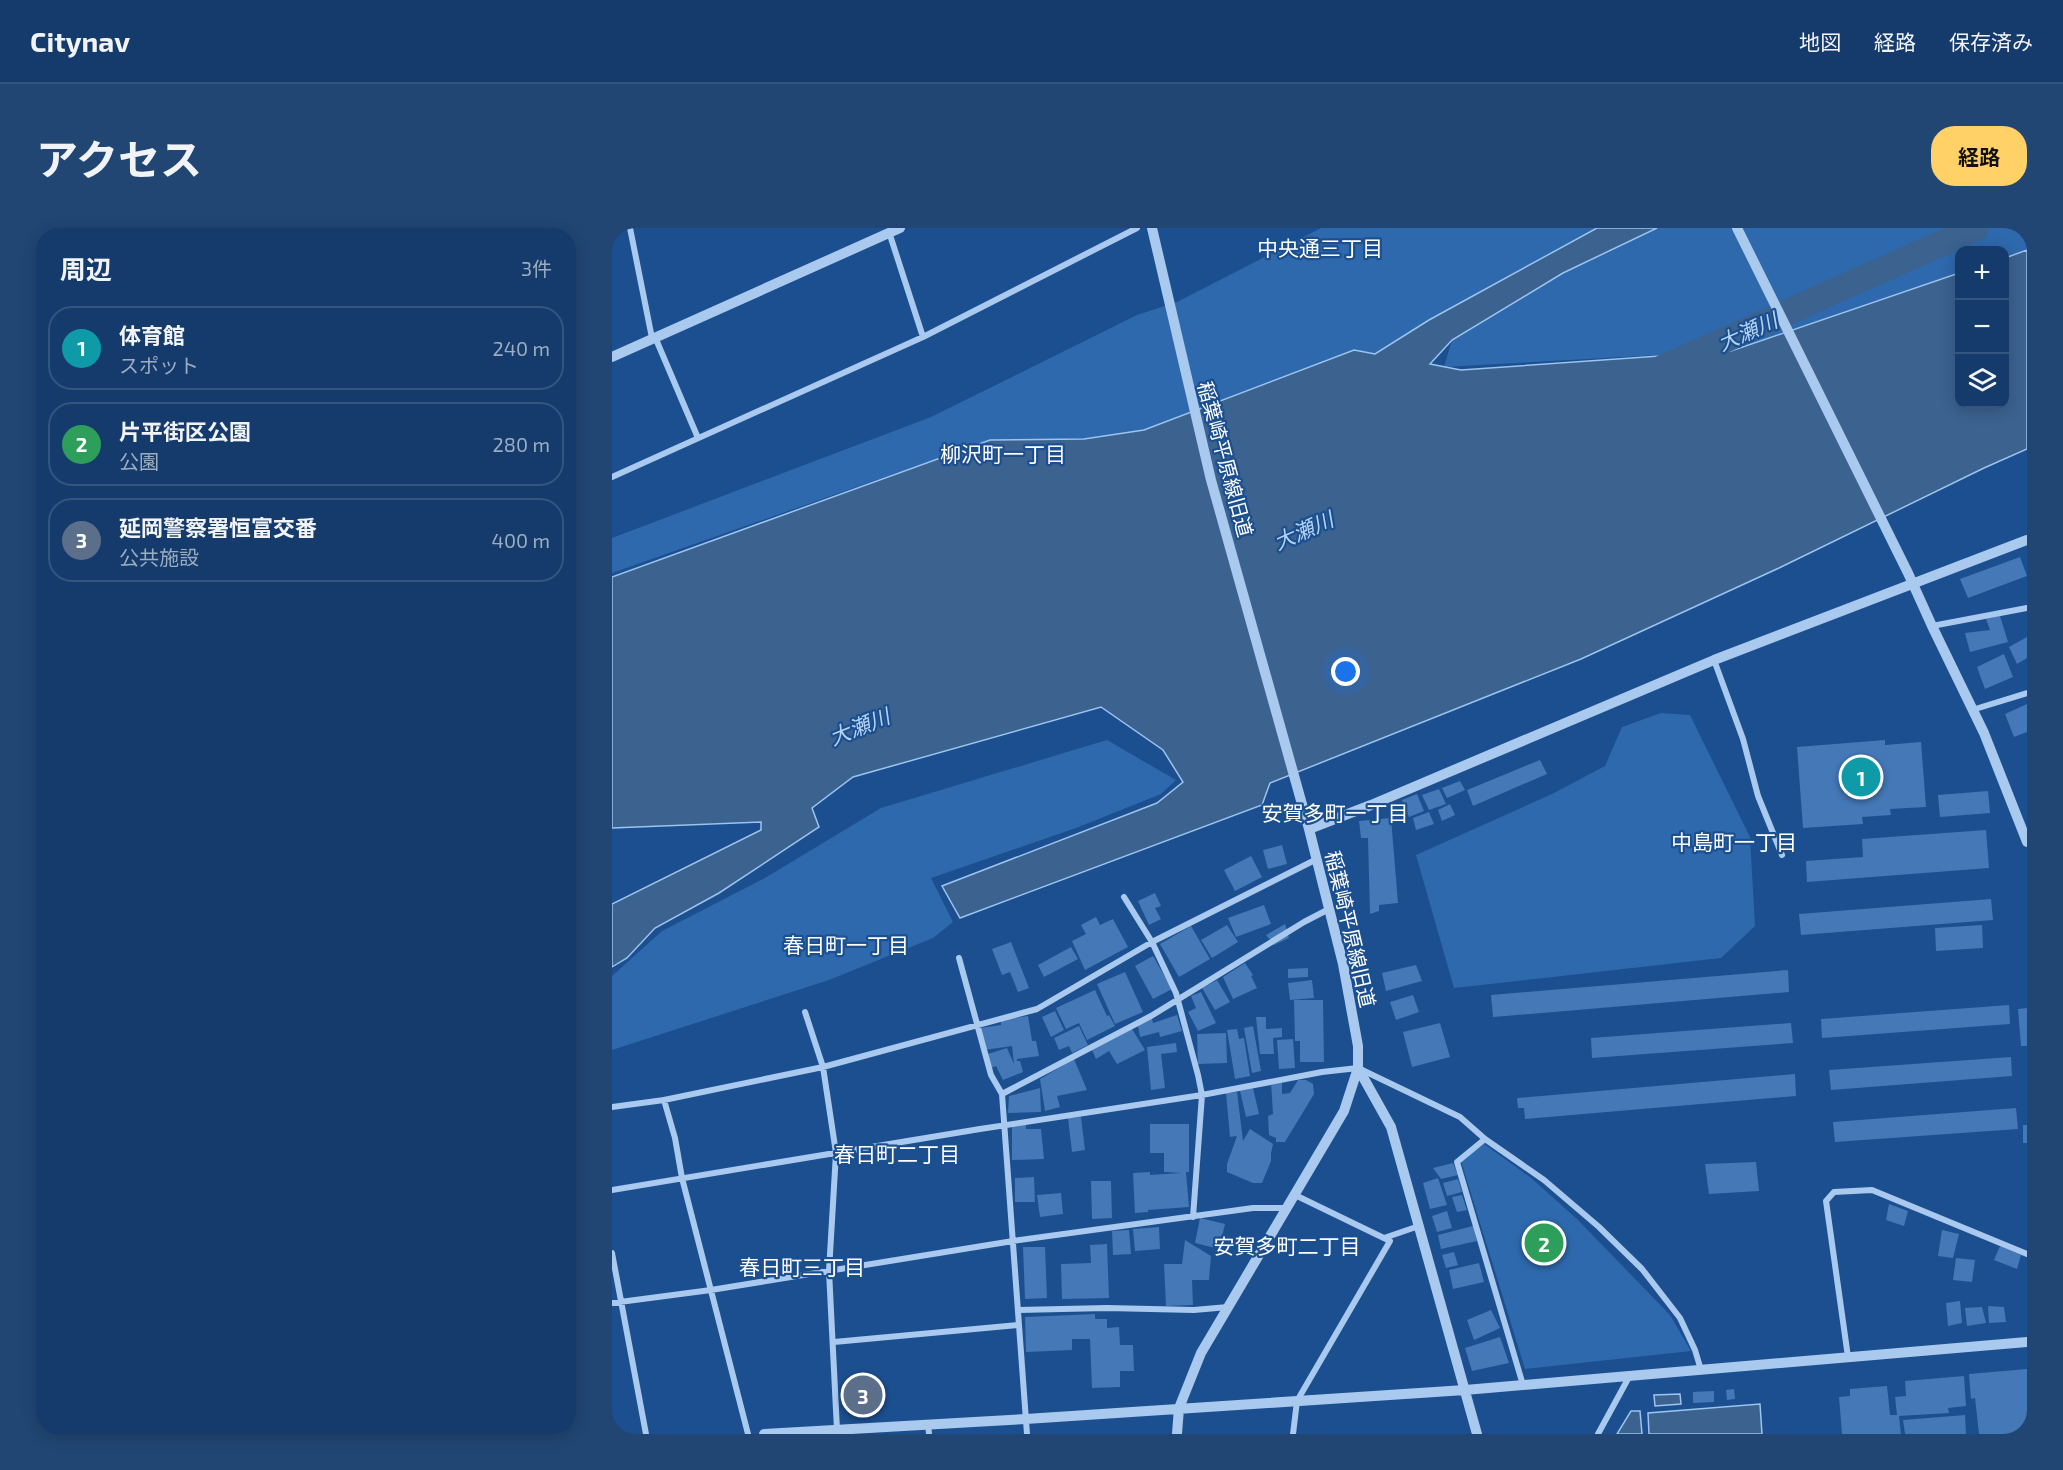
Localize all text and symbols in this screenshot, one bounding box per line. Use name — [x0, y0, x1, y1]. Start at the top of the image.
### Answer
text: Citynav — [30, 24, 130, 58]
text: 地図 — [1799, 29, 1841, 54]
text: 経路 — [1874, 29, 1916, 54]
text: 保存済み — [1949, 29, 2033, 54]
button: 経路 — [1931, 126, 2027, 186]
text: アクセス — [36, 133, 202, 183]
district label: 中央通三丁目 — [1257, 235, 1383, 260]
map controls — [1955, 246, 2009, 408]
button: + — [1955, 246, 2009, 300]
text: 周辺 — [60, 253, 112, 284]
text: 3件 — [521, 256, 552, 280]
button: − — [1955, 300, 2009, 354]
water label: 大瀬川 — [1713, 306, 1783, 355]
text: 体育館 — [119, 322, 185, 348]
text: 1 — [77, 336, 86, 360]
text: 240 m — [492, 336, 550, 360]
text: スポット — [119, 353, 199, 377]
button: layers — [1955, 354, 2009, 408]
street label: 稲葉崎平原線旧道 — [1194, 379, 1258, 539]
text: 片平街区公園 — [119, 418, 251, 444]
text: 2 — [76, 432, 87, 456]
text: 280 m — [493, 432, 550, 456]
district label: 柳沢町一丁目 — [940, 441, 1066, 466]
text: 公園 — [119, 449, 159, 473]
water label: 大瀬川 — [1269, 505, 1339, 554]
text: 延岡警察署恒富交番 — [119, 514, 317, 540]
text: 3 — [76, 528, 87, 552]
text: 400 m — [492, 528, 550, 552]
text: 公共施設 — [119, 545, 199, 569]
your location — [1331, 657, 1360, 686]
water label: 大瀬川 — [825, 702, 895, 749]
pin: 1 — [1842, 754, 1880, 800]
district label: 安賀多町一丁目 — [1262, 800, 1409, 825]
district label: 中島町一丁目 — [1671, 829, 1797, 854]
street label: 稲葉崎平原線旧道 — [1321, 848, 1381, 1010]
district label: 春日町一丁目 — [783, 932, 909, 957]
district label: 春日町二丁目 — [834, 1141, 960, 1166]
pin: 2 — [1524, 1220, 1564, 1266]
district label: 安賀多町二丁目 — [1214, 1233, 1361, 1258]
district label: 春日町三丁目 — [739, 1254, 865, 1279]
pin: 3 — [844, 1372, 882, 1418]

